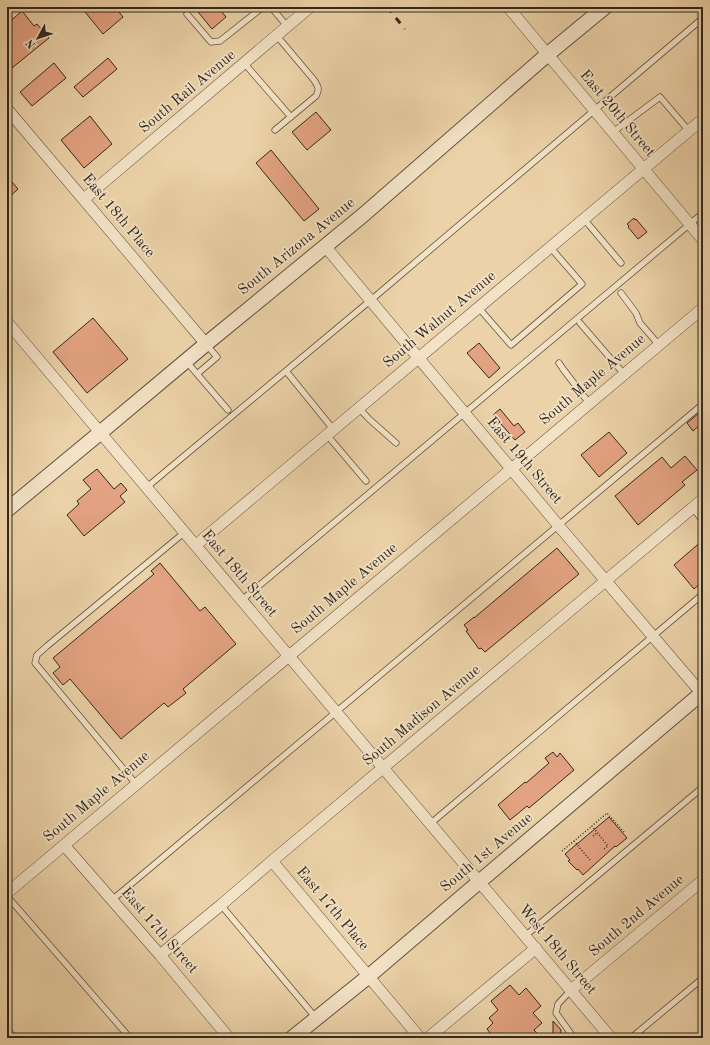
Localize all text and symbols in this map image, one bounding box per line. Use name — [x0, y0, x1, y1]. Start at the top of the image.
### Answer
north arrow — [18, 18, 58, 58]
text: N — [24, 36, 38, 50]
street label: South Rail Avenue — [137, 47, 239, 136]
street label: East 20th Street — [576, 68, 658, 160]
street label: East 18th Place — [79, 171, 157, 261]
street label: South Arizona Avenue — [236, 195, 358, 299]
street label: South Walnut Avenue — [381, 269, 499, 371]
street label: South Maple Avenue — [537, 331, 649, 428]
street label: East 19th Street — [483, 415, 565, 507]
street label: East 18th Street — [198, 528, 280, 620]
street label: South Maple Avenue — [289, 540, 401, 637]
street label: South Madison Avenue — [360, 663, 484, 769]
street label: South Maple Avenue — [41, 748, 153, 845]
street label: South 1st Avenue — [438, 810, 536, 896]
street label: East 17th Place — [293, 864, 371, 954]
street label: South 2nd Avenue — [587, 872, 687, 960]
street label: East 17th Street — [118, 885, 200, 977]
street label: West 18th Street — [515, 902, 599, 998]

